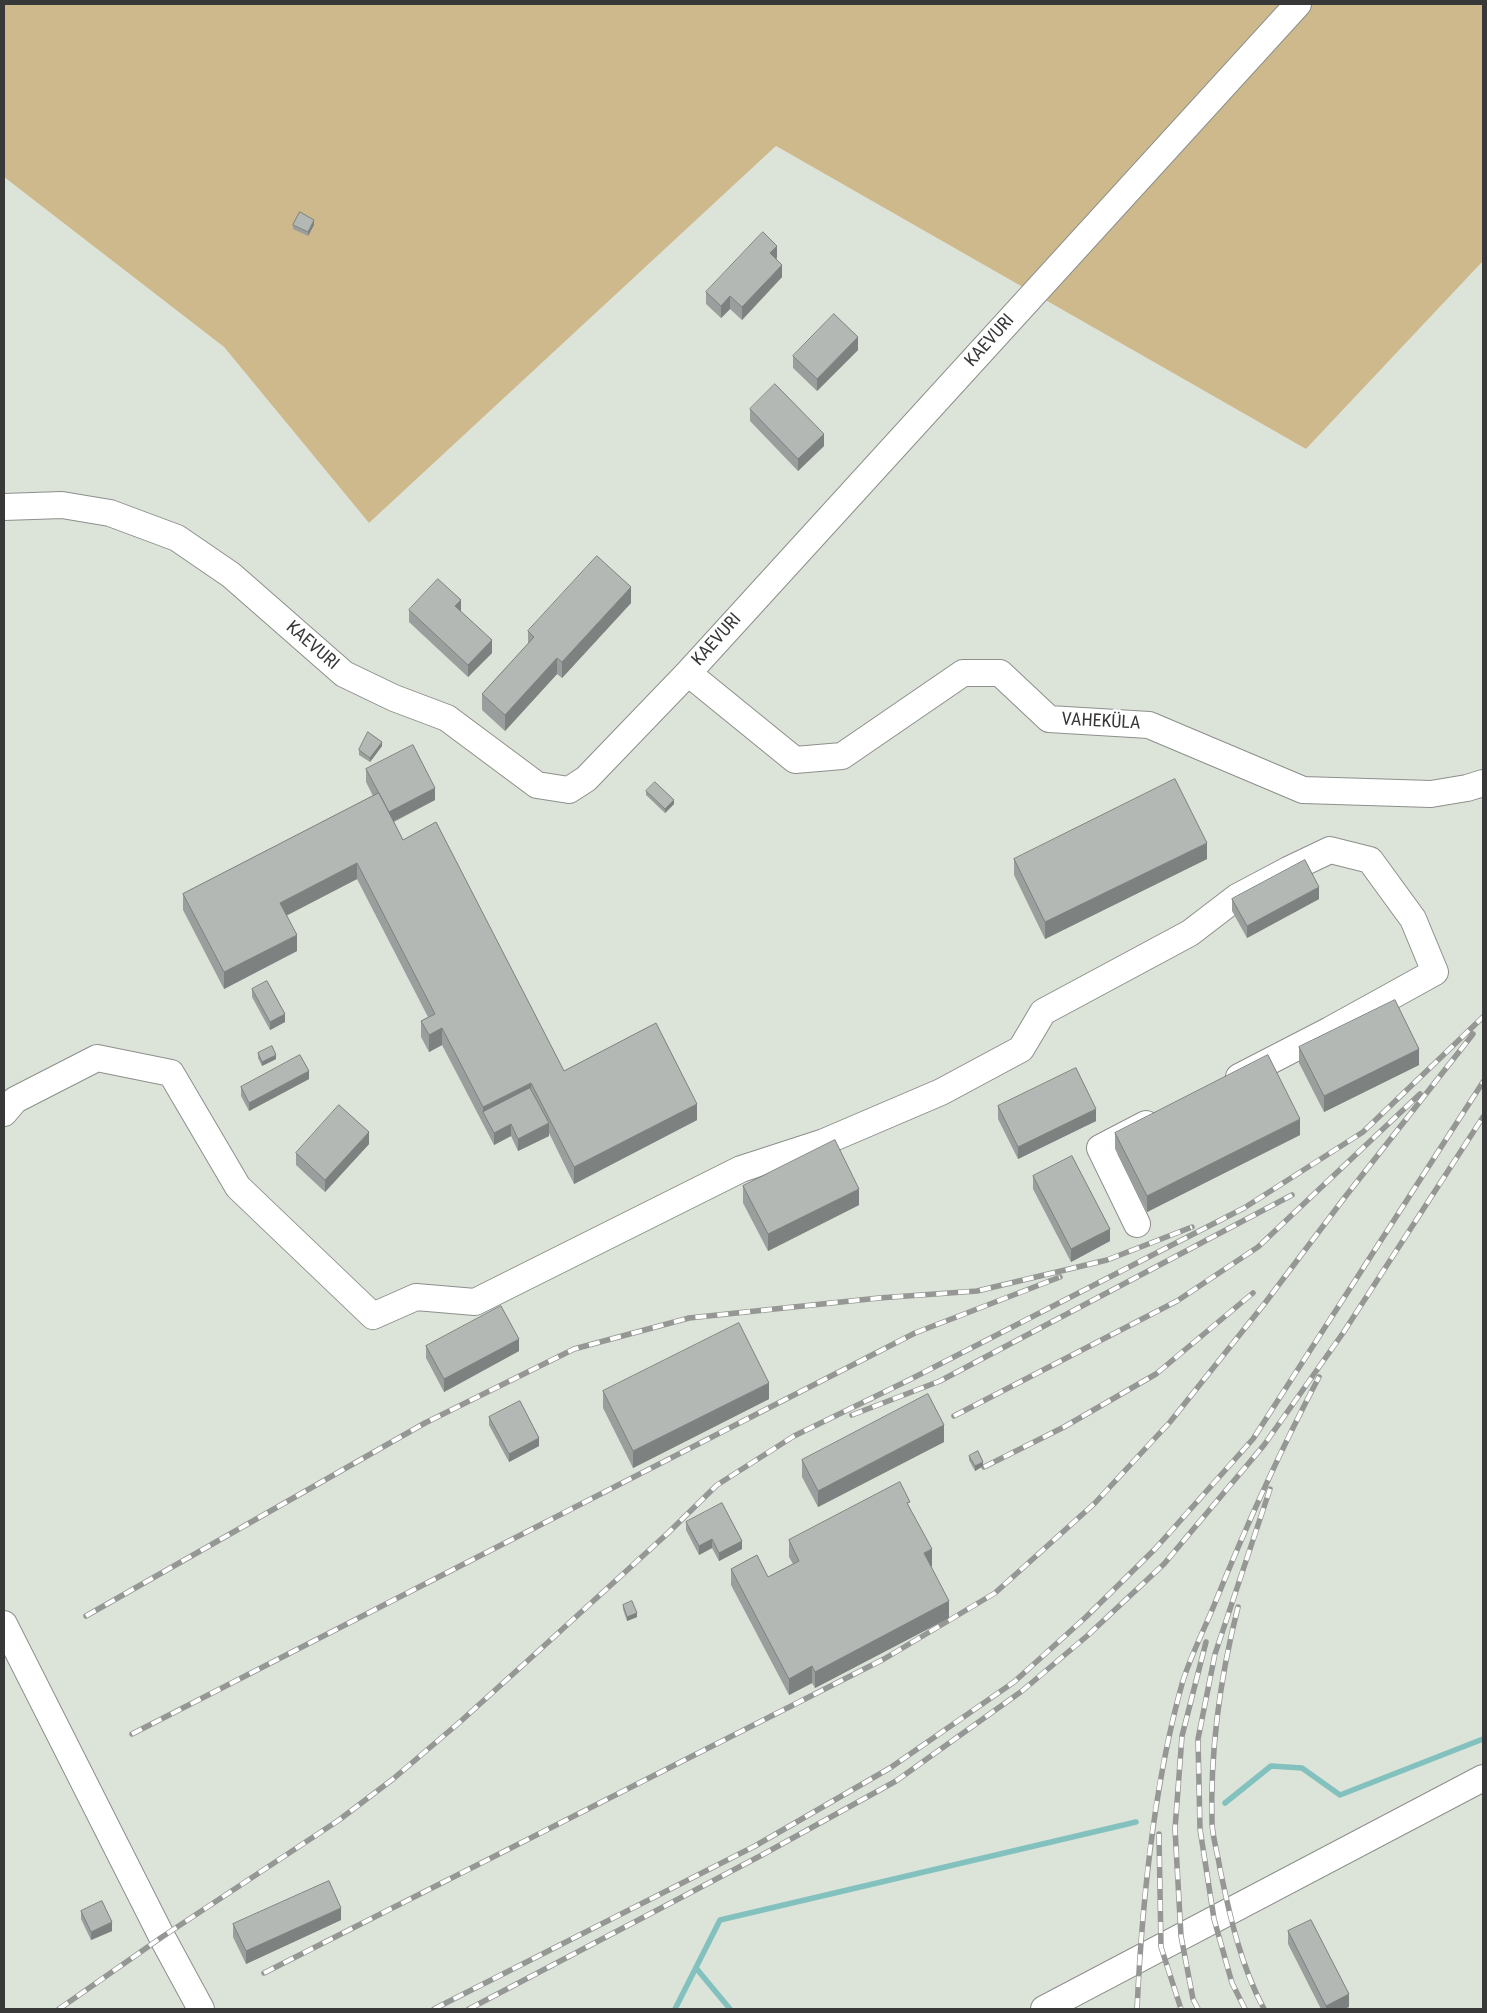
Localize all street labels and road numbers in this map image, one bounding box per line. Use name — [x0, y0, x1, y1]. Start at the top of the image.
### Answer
street label: KAEVURI — [961, 310, 1019, 372]
street label: KAEVURI — [688, 609, 746, 671]
street label: KAEVURI — [281, 617, 343, 675]
street label: VAHEKÜLA — [1061, 709, 1141, 735]

